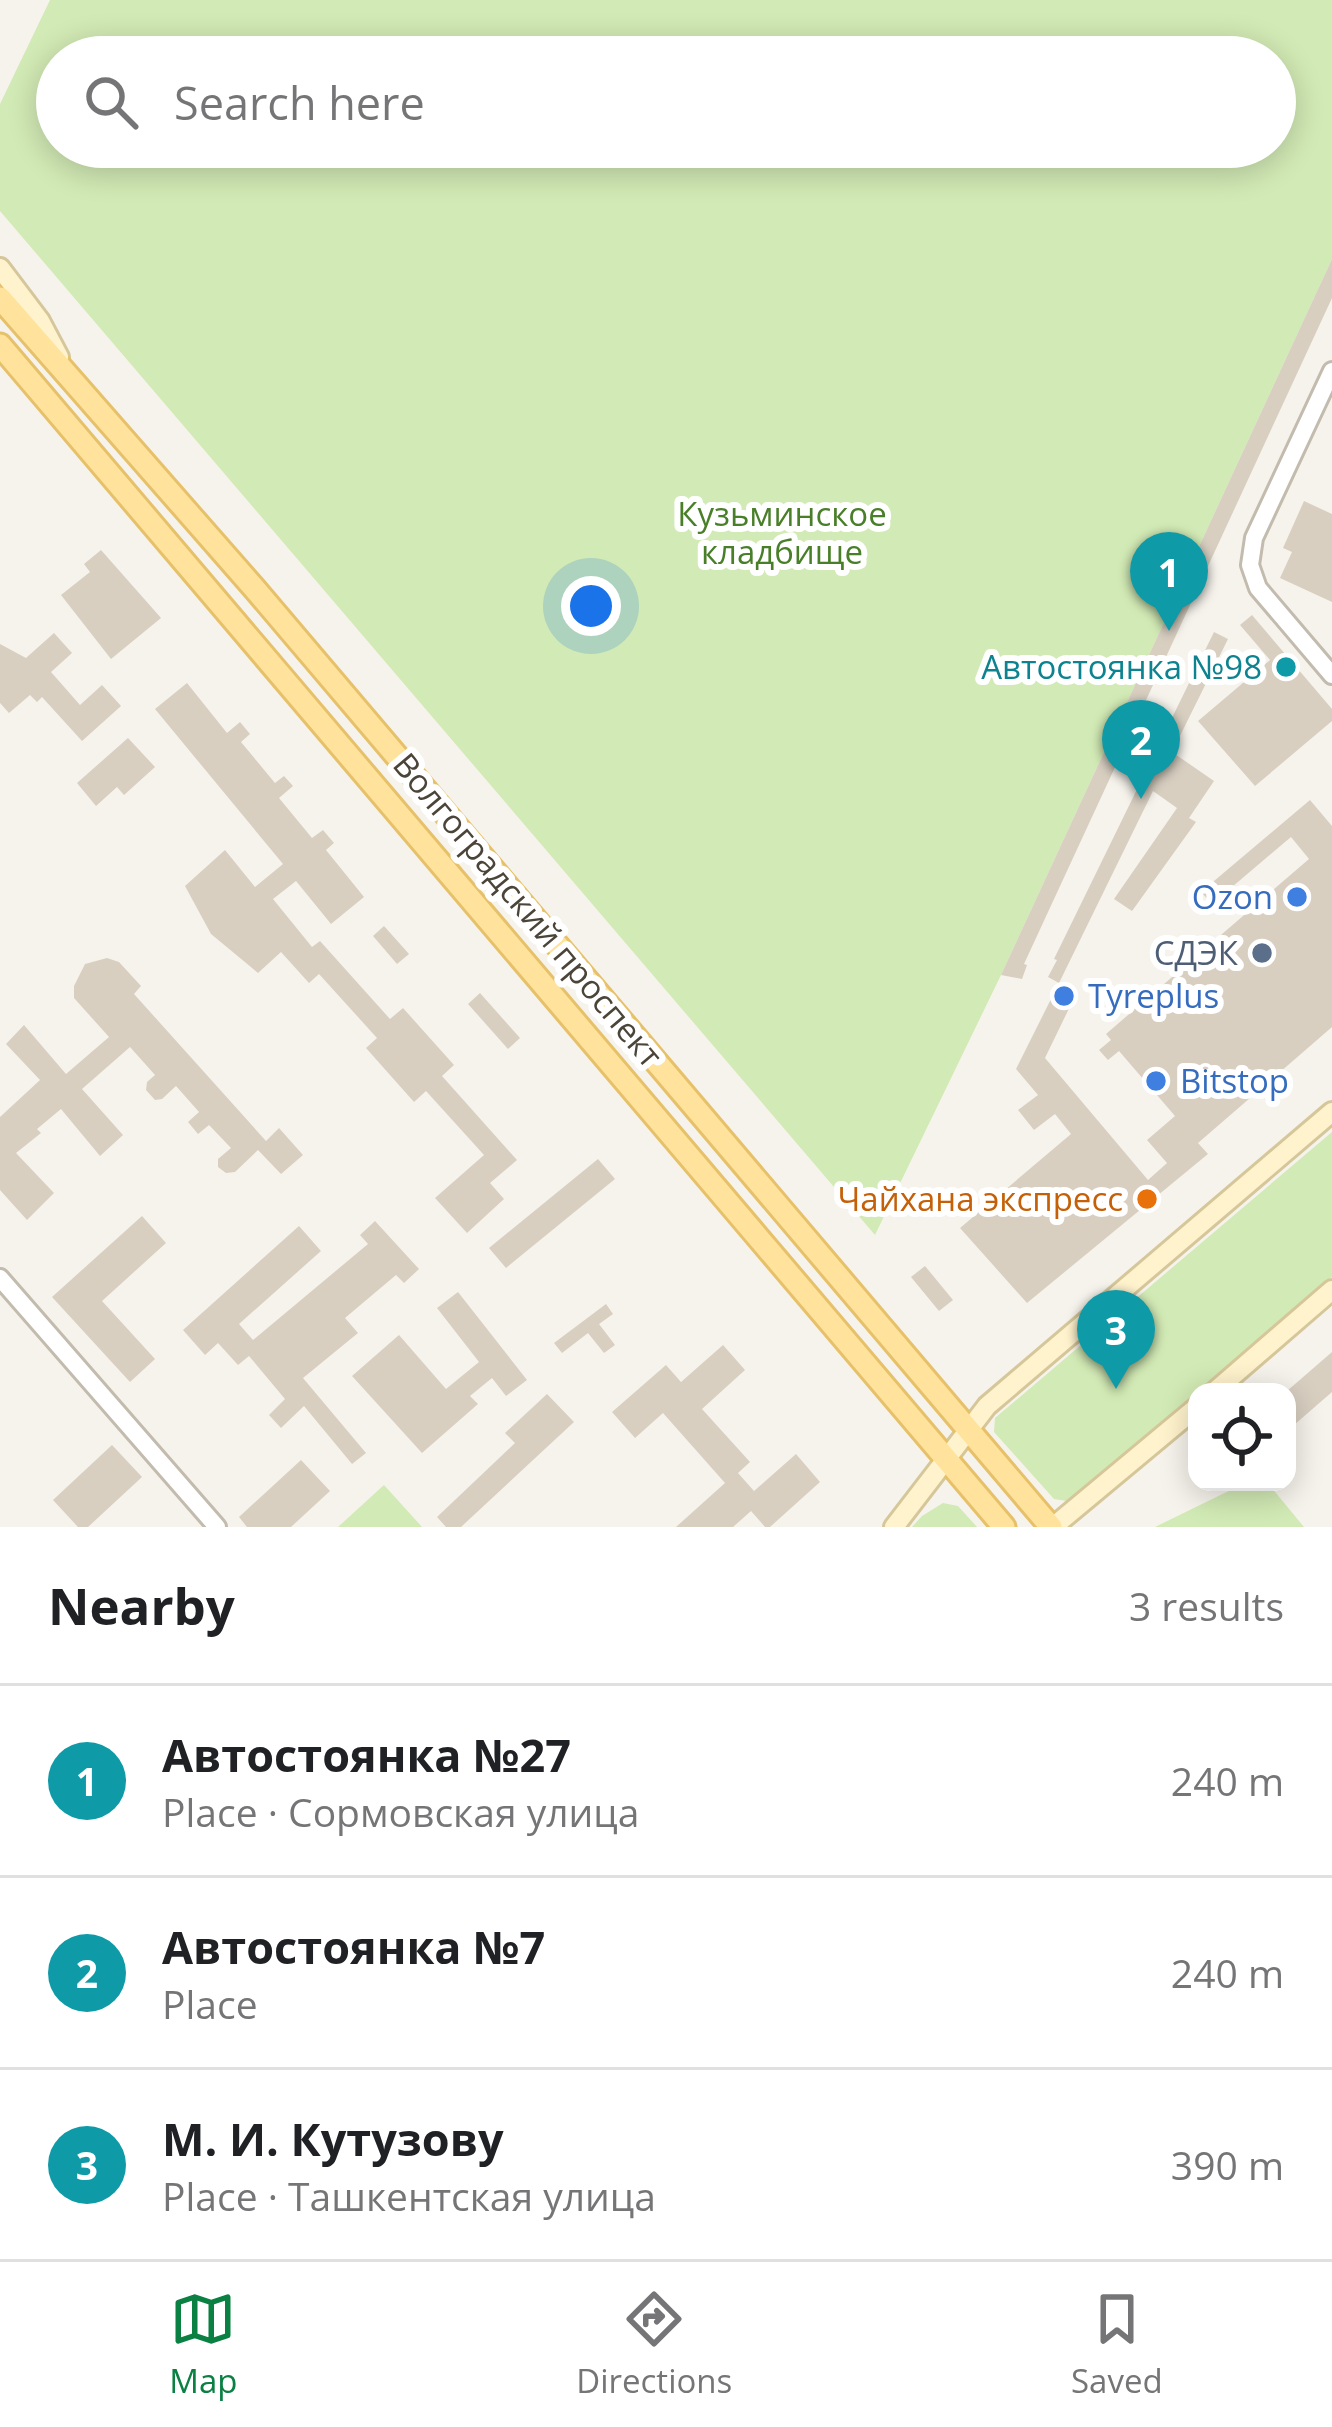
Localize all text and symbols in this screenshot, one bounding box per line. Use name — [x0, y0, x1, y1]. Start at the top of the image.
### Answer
search box — [36, 36, 1296, 168]
icon: search — [78, 69, 144, 135]
text: Search here — [174, 72, 425, 133]
park label: Кузьминское кладбище — [677, 491, 887, 574]
pin: 1 — [1130, 532, 1208, 631]
your location — [561, 576, 621, 636]
place label: Автостоянка №98 — [981, 644, 1262, 689]
marker: Автостоянка №98 — [1273, 654, 1299, 680]
pin: 2 — [1102, 700, 1180, 799]
street label: Волгоградский проспект — [384, 743, 673, 1076]
place label: Ozon — [1192, 874, 1273, 919]
marker: Ozon — [1284, 884, 1310, 910]
place label: СДЭК — [1154, 930, 1239, 975]
marker: СДЭК — [1249, 940, 1275, 966]
place label: Tyreplus — [1088, 973, 1219, 1018]
marker: Tyreplus — [1051, 983, 1077, 1009]
place label: Bitstop — [1180, 1058, 1289, 1103]
marker: Bitstop — [1143, 1068, 1169, 1094]
place label: Чайхана экспресс — [837, 1176, 1123, 1221]
marker: Чайхана экспресс — [1134, 1186, 1160, 1212]
pin: 3 — [1077, 1290, 1155, 1389]
map controls — [1188, 1383, 1296, 1491]
button: locate — [1188, 1383, 1296, 1491]
text: Nearby — [48, 1570, 235, 1640]
text: 3 results — [1129, 1579, 1284, 1632]
text: Автостоянка №27 — [162, 1724, 571, 1785]
text: 1 — [76, 1754, 98, 1807]
text: 240 m — [1171, 1754, 1284, 1807]
text: Place · Сормовская улица — [162, 1785, 639, 1838]
text: Автостоянка №7 — [162, 1916, 545, 1977]
text: 2 — [76, 1946, 98, 1999]
text: 240 m — [1171, 1946, 1284, 1999]
text: Place — [162, 1977, 258, 2030]
text: М. И. Кутузову — [162, 2108, 504, 2169]
text: 3 — [76, 2138, 98, 2191]
text: 390 m — [1171, 2138, 1284, 2191]
text: Place · Ташкентская улица — [162, 2169, 656, 2222]
tab: Map — [169, 2286, 238, 2403]
tab: Directions — [576, 2286, 732, 2403]
tab: Saved — [1071, 2286, 1163, 2403]

